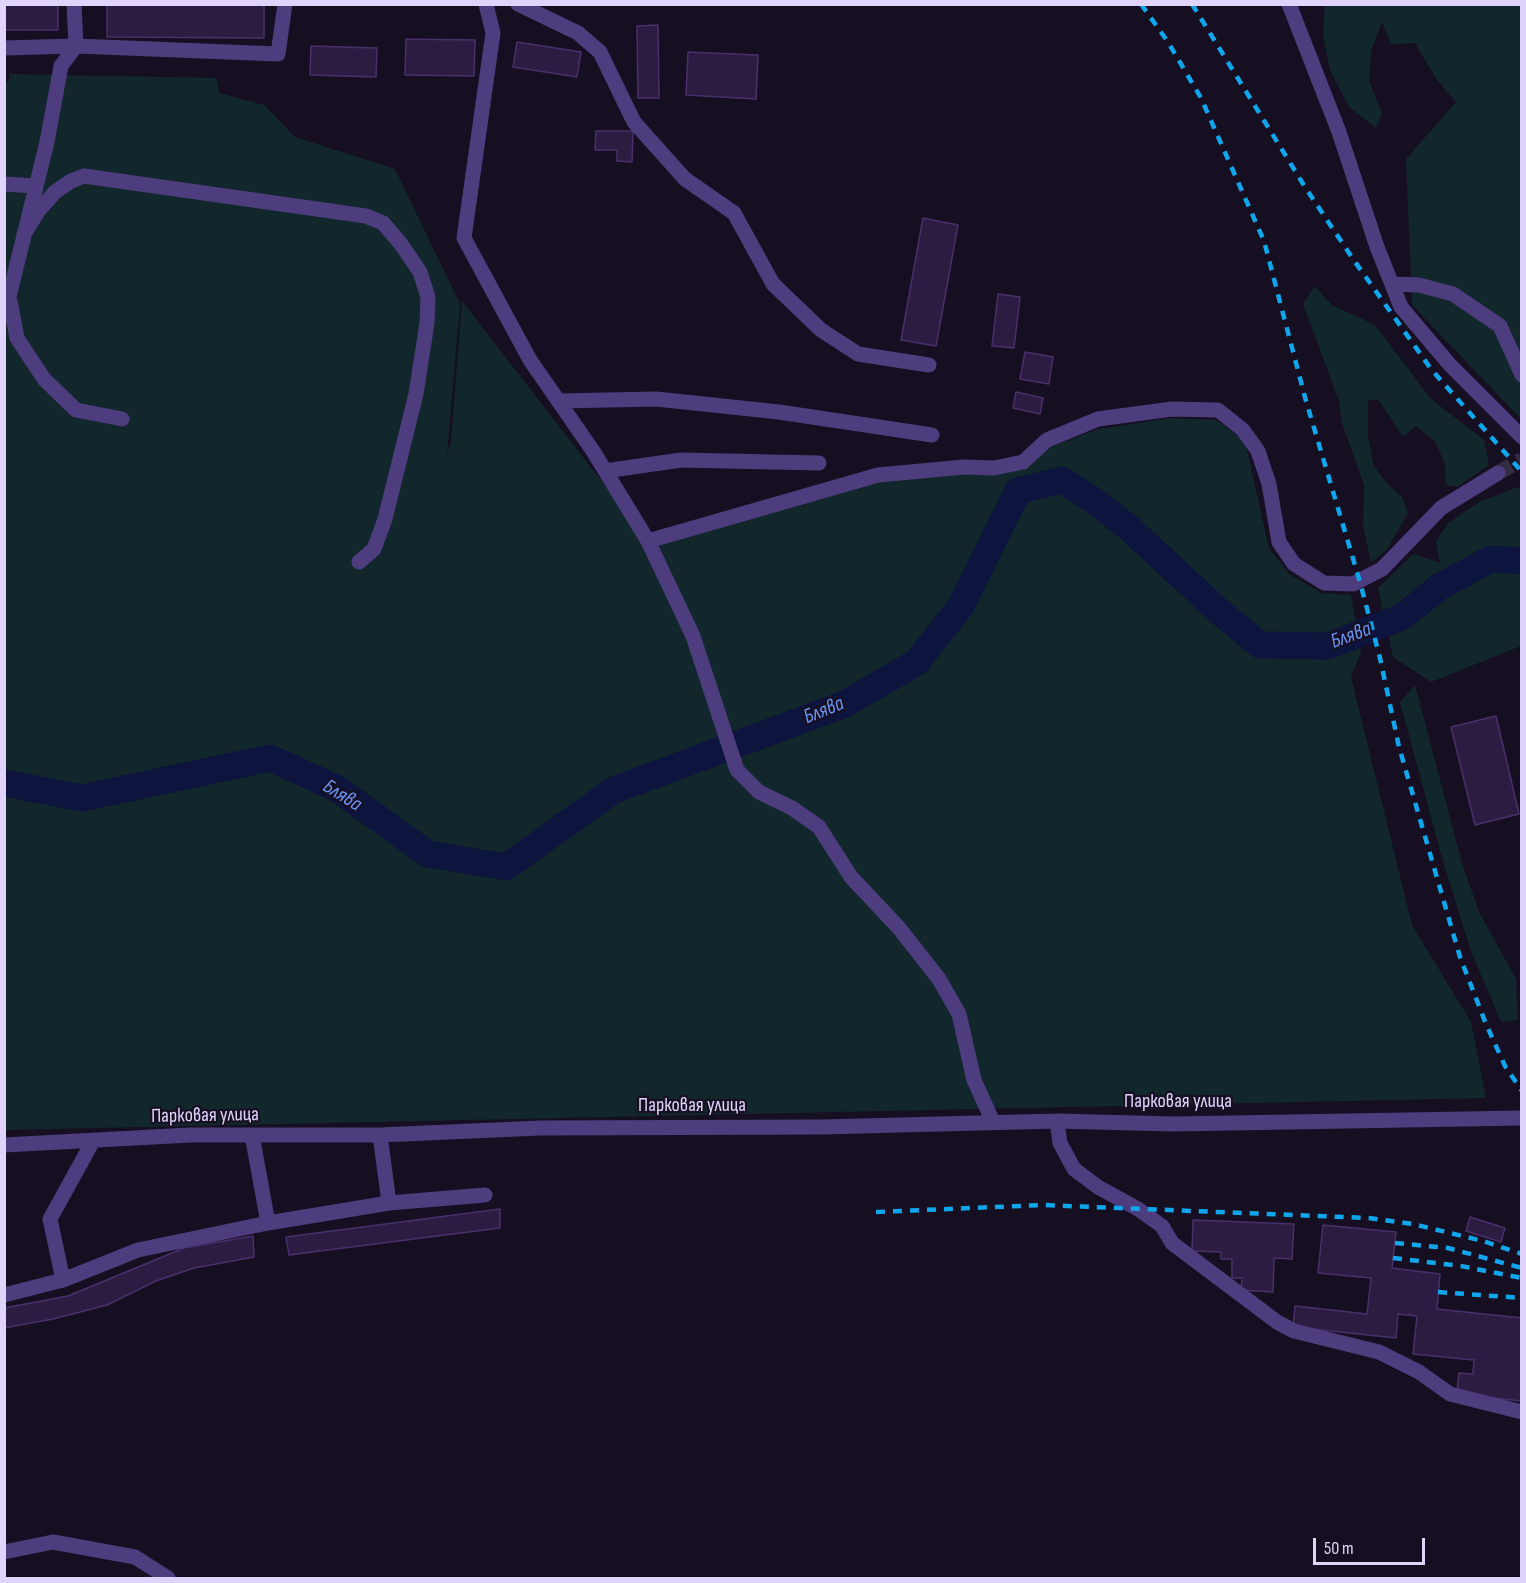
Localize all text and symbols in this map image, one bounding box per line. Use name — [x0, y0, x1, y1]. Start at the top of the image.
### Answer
water label: Блява — [1327, 617, 1375, 655]
water label: Блява — [800, 692, 848, 730]
water label: Блява — [318, 774, 366, 818]
street label: Парковая улица — [1124, 1090, 1232, 1114]
street label: Парковая улица — [638, 1094, 746, 1118]
street label: Парковая улица — [151, 1103, 259, 1129]
scale bar — [1316, 1526, 1428, 1564]
text: 50 m — [1324, 1538, 1354, 1559]

